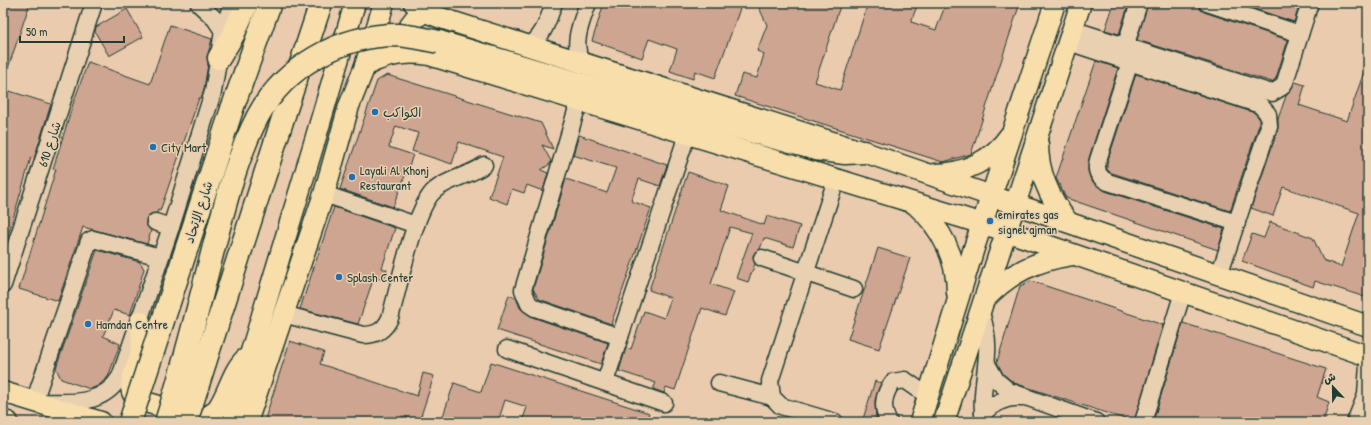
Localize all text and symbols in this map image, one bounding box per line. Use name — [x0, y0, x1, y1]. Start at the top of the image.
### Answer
scale bar — [20, 18, 124, 44]
text: 50 m — [26, 23, 47, 40]
place label: الكواكب — [383, 103, 421, 121]
marker: الكواكب — [370, 107, 380, 117]
street label: شارع 610 — [33, 119, 66, 169]
place label: City Mart — [161, 138, 207, 156]
marker: City Mart — [148, 142, 158, 152]
place label: Layali Al Khonj Restaurant — [360, 161, 429, 194]
marker: Layali Al Khonj Restaurant — [347, 172, 357, 182]
street label: شارع الإتحاد — [180, 179, 217, 246]
place label: emirates gas signel ajman — [998, 205, 1059, 238]
marker: emirates gas signel ajman — [985, 216, 995, 226]
place label: Splash Center — [347, 268, 413, 286]
marker: Splash Center — [334, 272, 344, 282]
place label: Hamdan Centre — [96, 315, 168, 333]
marker: Hamdan Centre — [83, 319, 93, 329]
north arrow — [1313, 367, 1353, 407]
text: ش — [1321, 369, 1337, 386]

